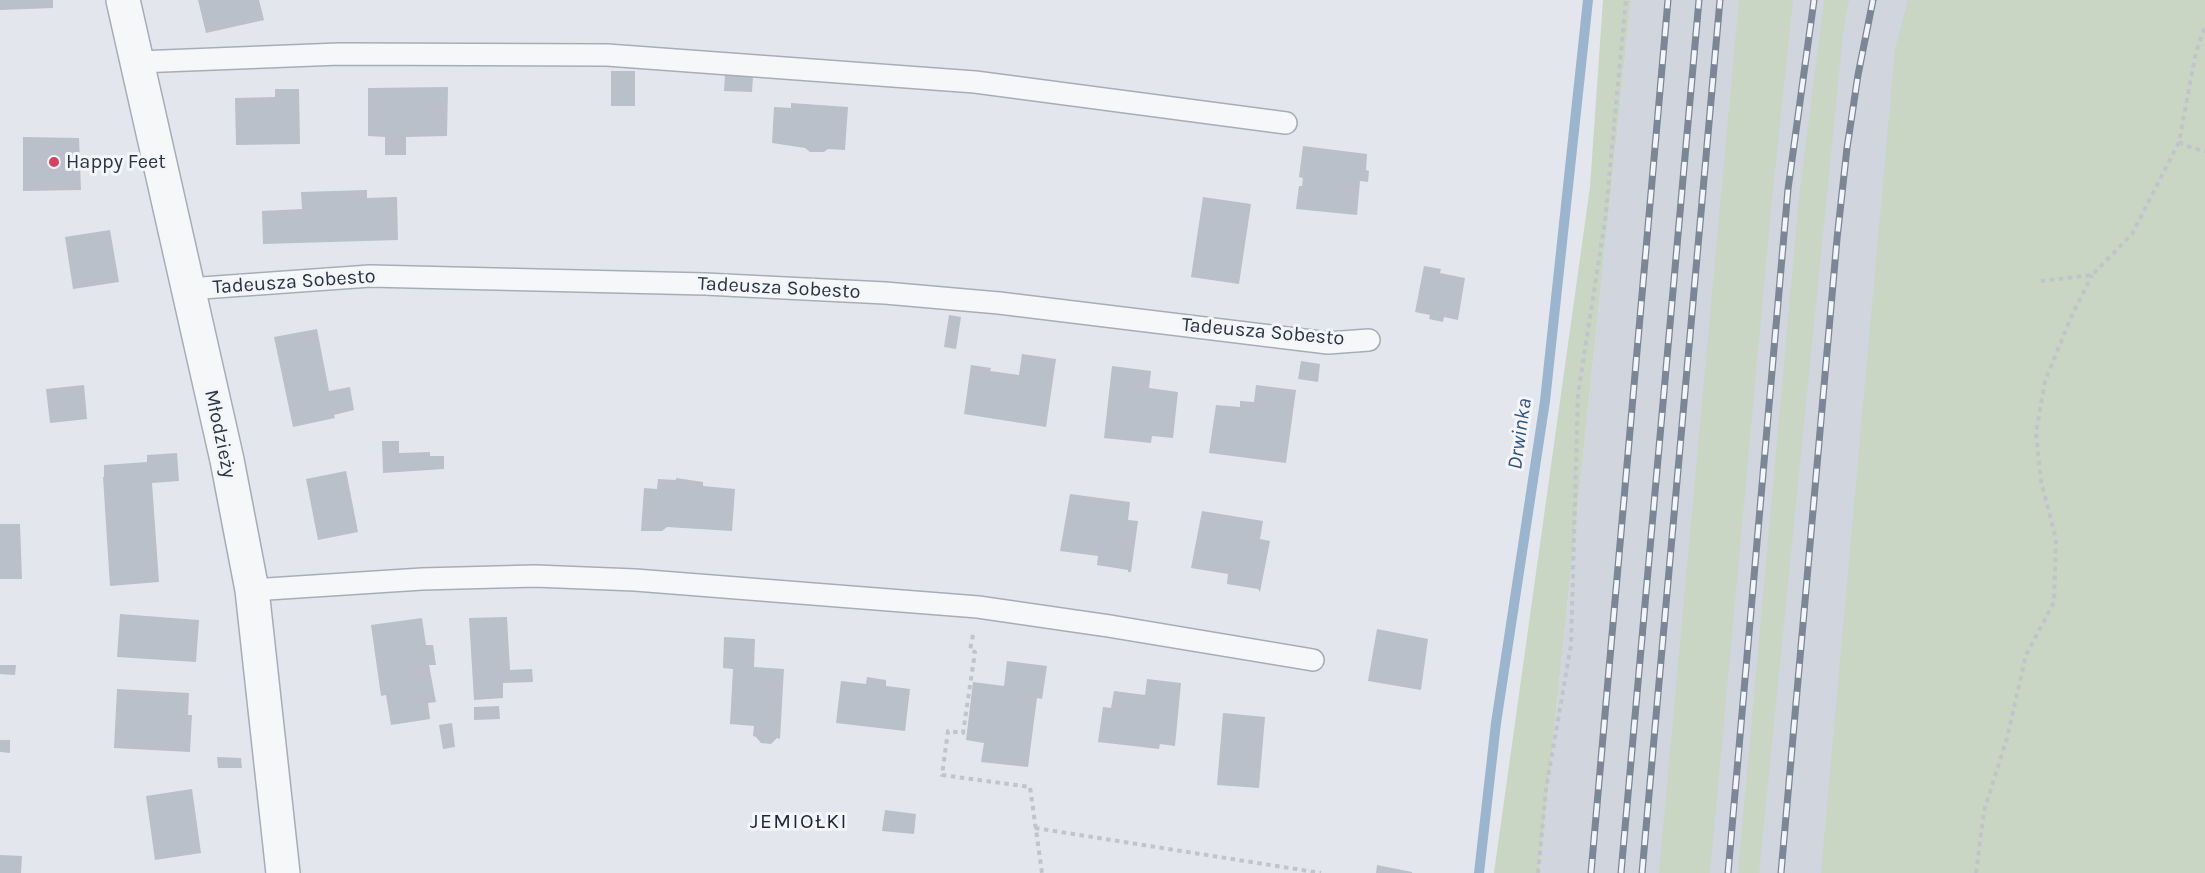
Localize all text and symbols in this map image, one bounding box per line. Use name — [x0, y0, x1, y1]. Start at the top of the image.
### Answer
place label: Happy Feet — [66, 150, 166, 174]
marker: Happy Feet — [47, 155, 61, 169]
street label: Tadeusza Sobesto — [212, 264, 376, 300]
street label: Tadeusza Sobesto — [697, 272, 861, 304]
street label: Tadeusza Sobesto — [1181, 313, 1345, 351]
street label: Młodzieży — [199, 388, 241, 480]
water label: Drwinka — [1503, 397, 1537, 471]
district label: JEMIOŁKI — [750, 809, 848, 835]

